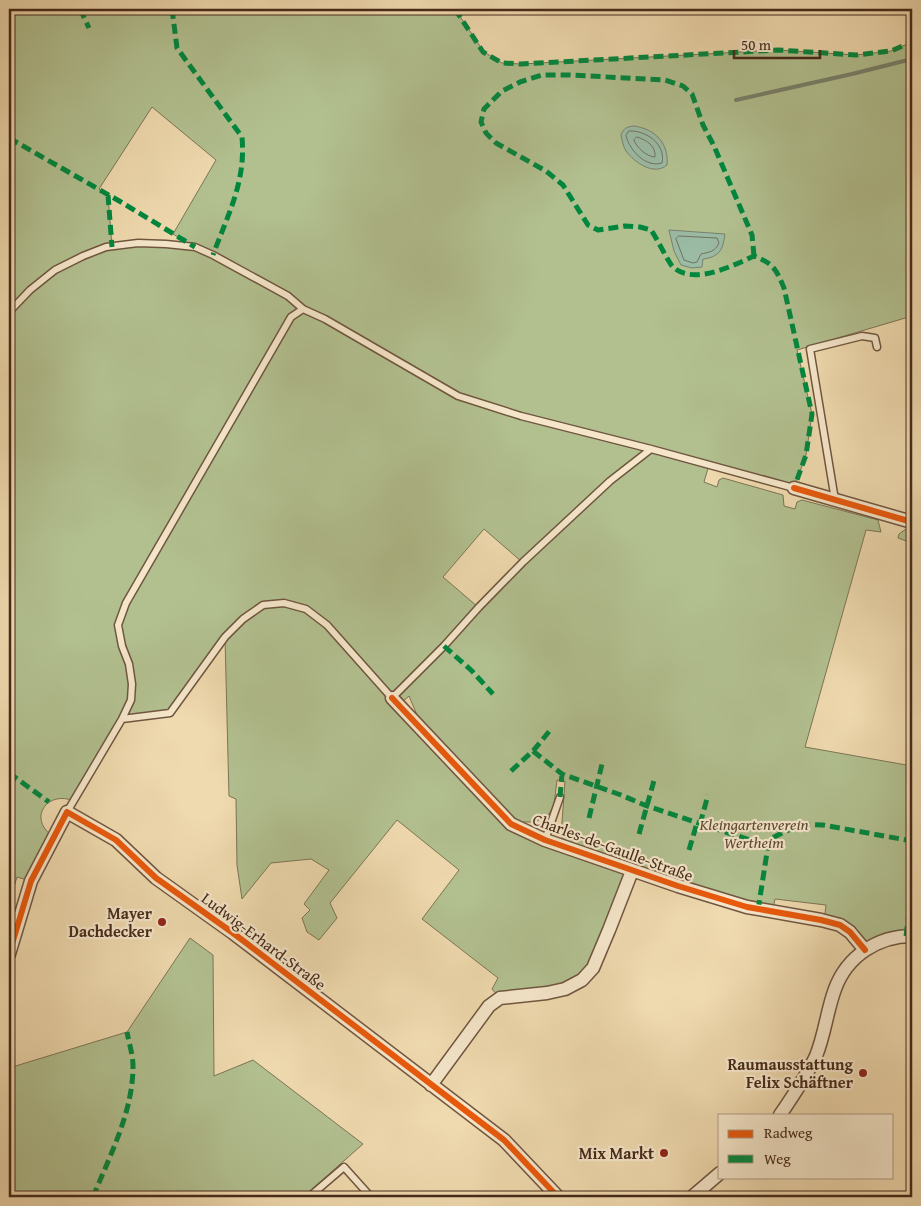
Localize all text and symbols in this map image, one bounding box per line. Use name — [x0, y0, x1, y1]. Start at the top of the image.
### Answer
scale bar — [734, 28, 820, 60]
text: 50 m — [741, 34, 772, 55]
street label: Charles-de-Gaulle-Straße — [529, 807, 697, 887]
park label: Kleingartenverein Wertheim — [698, 812, 809, 854]
street label: Ludwig-Erhard-Straße — [197, 886, 331, 996]
place label: Mayer Dachdecker — [69, 901, 153, 943]
marker: Mayer Dachdecker — [156, 916, 168, 928]
place label: Raumausstattung Felix Schäftner — [727, 1052, 854, 1094]
marker: Raumausstattung Felix Schäftner — [857, 1067, 869, 1079]
legend — [718, 1114, 894, 1178]
text: Radweg — [764, 1122, 813, 1143]
place label: Mix Markt — [579, 1141, 654, 1165]
marker: Mix Markt — [658, 1147, 670, 1159]
text: Weg — [764, 1148, 791, 1169]

